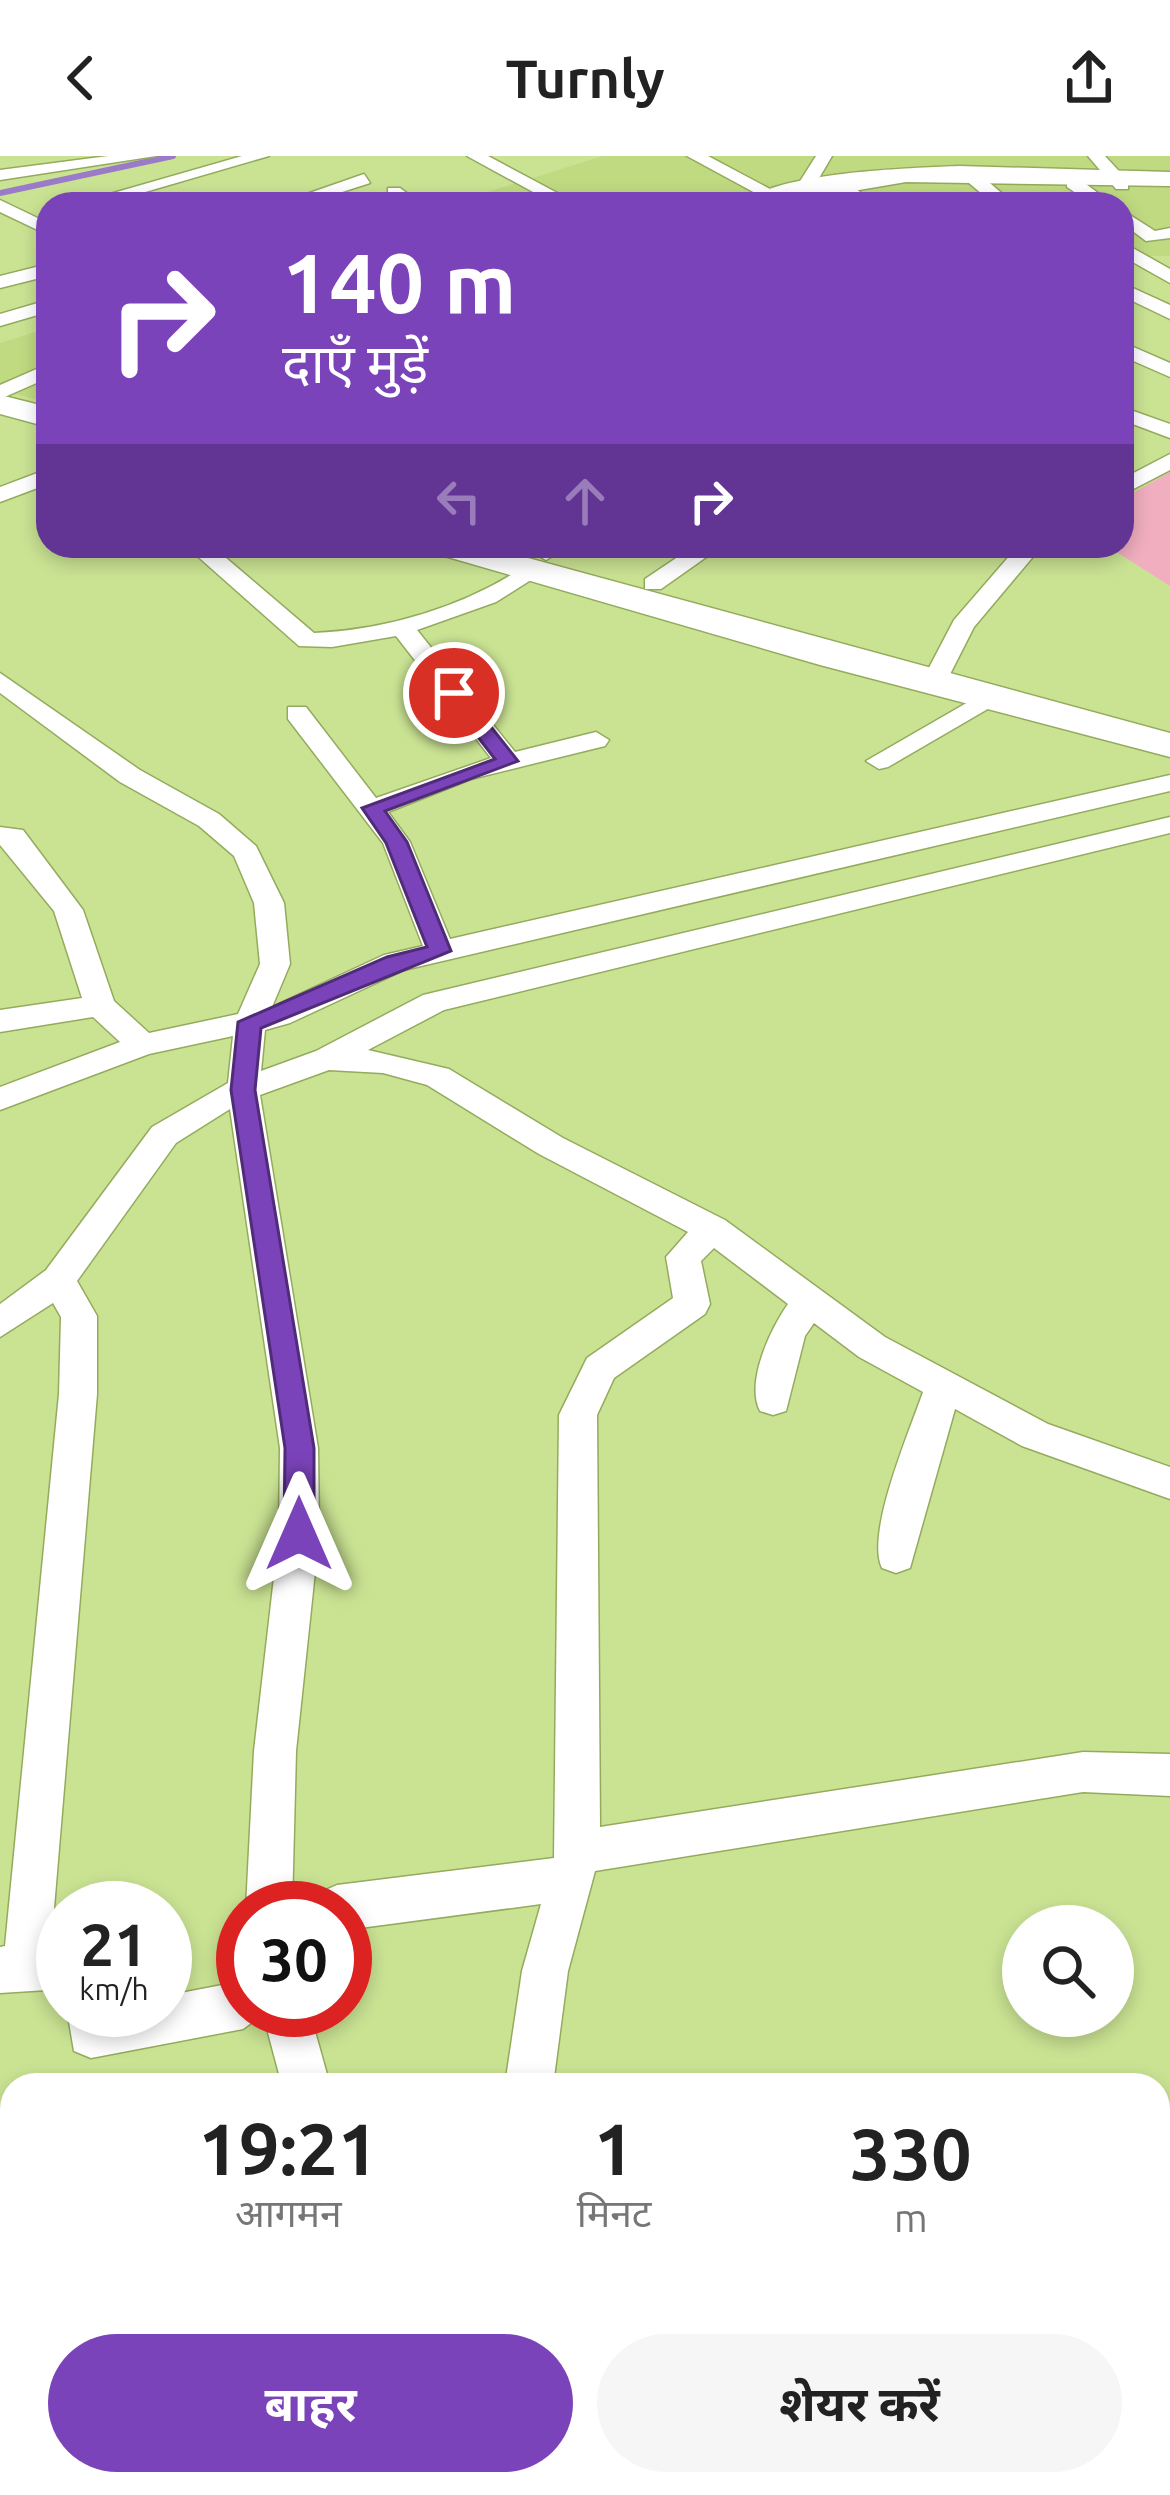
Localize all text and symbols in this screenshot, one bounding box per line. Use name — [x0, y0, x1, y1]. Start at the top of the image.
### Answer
icon: back — [48, 45, 114, 111]
icon: share — [1056, 45, 1122, 111]
text: Turnly — [505, 48, 665, 108]
text: 140 m — [282, 235, 516, 329]
icon: right — [84, 240, 240, 396]
text: दाएँ मुड़ें — [282, 333, 428, 393]
icon: left — [426, 468, 492, 534]
icon: ahead — [552, 468, 618, 534]
icon: right — [678, 468, 744, 534]
pin — [403, 642, 505, 744]
icon: arrive — [421, 660, 487, 726]
position arrow — [236, 1471, 362, 1597]
speed limit sign: 30 — [216, 1881, 372, 2037]
map controls — [1002, 1905, 1134, 2037]
button: search — [1002, 1905, 1134, 2037]
text: 21 — [80, 1910, 148, 1977]
text: km/h — [79, 1972, 149, 2006]
text: 19:21 — [198, 2108, 378, 2189]
text: 1 — [594, 2108, 634, 2189]
text: 330 — [850, 2113, 972, 2194]
text: आगमन — [235, 2191, 342, 2234]
text: मिनट — [577, 2191, 652, 2234]
text: m — [894, 2196, 928, 2239]
button: बाहर — [48, 2334, 573, 2472]
button: शेयर करें — [597, 2334, 1122, 2472]

